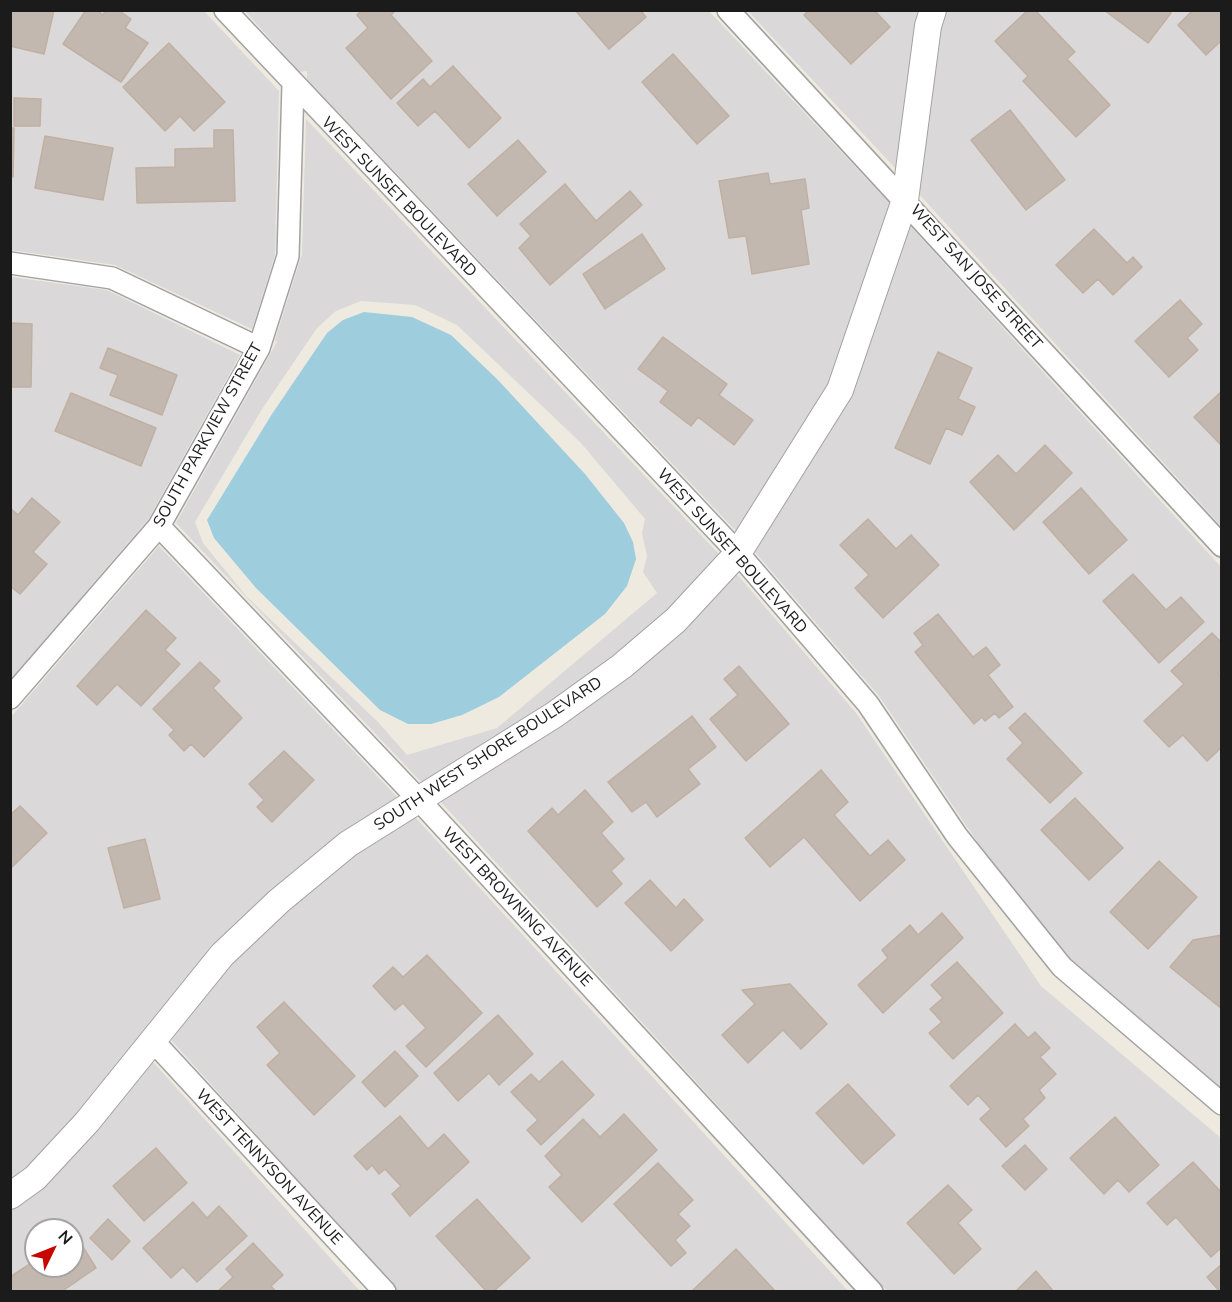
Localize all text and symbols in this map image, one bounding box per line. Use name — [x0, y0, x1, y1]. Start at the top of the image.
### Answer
street label: WEST SUNSET BOULEVARD — [317, 113, 481, 281]
street label: WEST SAN JOSE STREET — [906, 201, 1046, 353]
street label: SOUTH PARKVIEW STREET — [149, 340, 267, 530]
street label: WEST SUNSET BOULEVARD — [653, 465, 811, 637]
street label: SOUTH WEST SHORE BOULEVARD — [370, 673, 606, 835]
street label: WEST BROWNING AVENUE — [438, 823, 596, 991]
street label: WEST TENNYSON AVENUE — [192, 1085, 346, 1249]
north arrow — [24, 1218, 84, 1278]
text: N — [54, 1226, 77, 1248]

